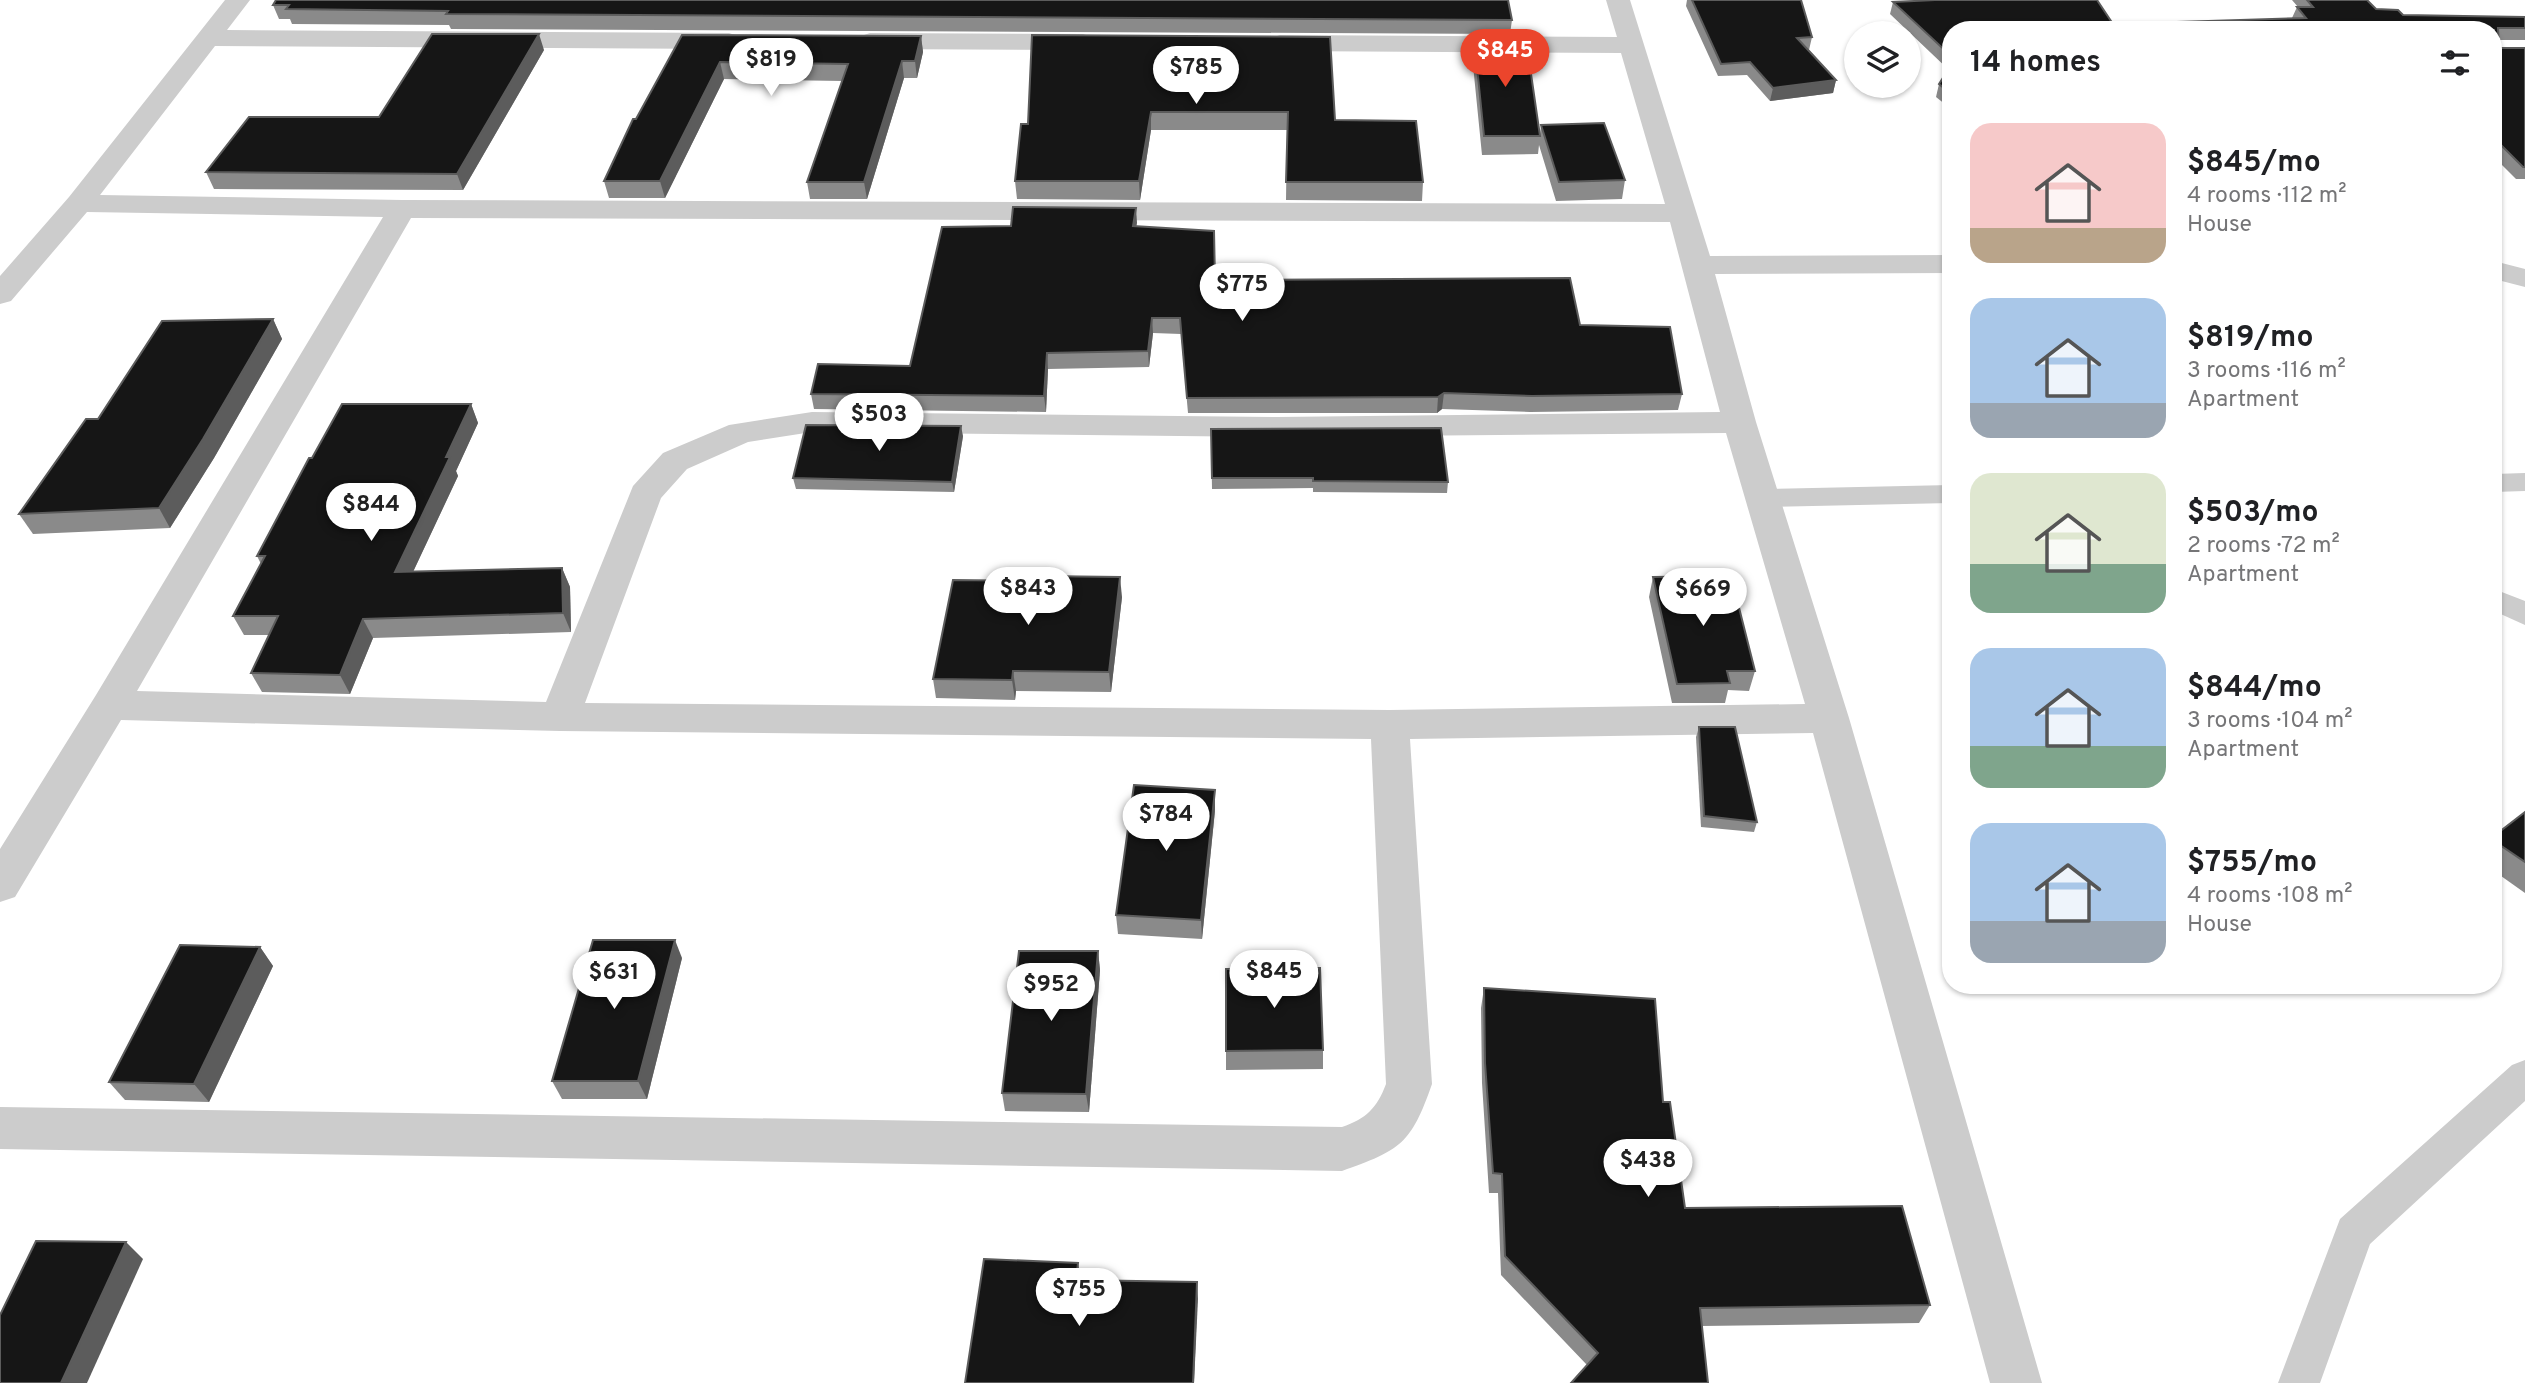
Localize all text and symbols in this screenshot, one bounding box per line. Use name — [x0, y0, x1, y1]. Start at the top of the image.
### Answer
map controls — [1844, 21, 1921, 98]
button: layers — [1844, 21, 1921, 98]
pin: $845 — [1464, 29, 1546, 89]
text: $845 — [1476, 37, 1534, 66]
pin: $819 — [730, 38, 812, 98]
icon: filters — [2436, 44, 2474, 82]
text: 14 homes — [1970, 45, 2101, 82]
text: $819 — [745, 46, 797, 75]
pin: $785 — [1155, 46, 1237, 106]
text: $785 — [1169, 54, 1223, 83]
text: $845/mo — [2187, 145, 2321, 182]
icon: home — [2026, 151, 2110, 235]
text: 4 rooms · 112 m² — [2187, 182, 2347, 211]
text: House — [2187, 211, 2252, 240]
pin: $775 — [1201, 264, 1283, 323]
text: $775 — [1216, 271, 1268, 300]
text: $819/mo — [2187, 320, 2314, 357]
icon: home — [2026, 326, 2110, 410]
text: 3 rooms · 116 m² — [2187, 357, 2346, 386]
text: Apartment — [2187, 386, 2299, 415]
pin: $503 — [838, 393, 920, 453]
text: $503 — [851, 401, 907, 430]
pin: $844 — [330, 484, 412, 543]
text: $844 — [342, 491, 400, 520]
text: $503/mo — [2187, 495, 2319, 532]
icon: home — [2026, 501, 2110, 585]
text: 2 rooms · 72 m² — [2187, 532, 2340, 561]
text: Apartment — [2187, 561, 2299, 590]
pin: $843 — [987, 568, 1069, 627]
pin: $669 — [1662, 568, 1744, 628]
text: $843 — [1000, 575, 1056, 604]
text: $669 — [1675, 576, 1731, 605]
text: $844/mo — [2187, 670, 2322, 707]
icon: home — [2026, 676, 2110, 760]
text: 3 rooms · 104 m² — [2187, 707, 2352, 736]
text: Apartment — [2187, 736, 2299, 765]
pin: $784 — [1125, 794, 1207, 853]
text: $784 — [1139, 801, 1193, 830]
text: $755/mo — [2187, 845, 2317, 882]
icon: home — [2026, 851, 2110, 935]
text: 4 rooms · 108 m² — [2187, 882, 2353, 911]
text: House — [2187, 911, 2252, 940]
pin: $845 — [1233, 950, 1315, 1010]
pin: $631 — [573, 951, 655, 1011]
text: $845 — [1245, 958, 1303, 987]
text: $631 — [589, 959, 639, 988]
pin: $952 — [1010, 964, 1092, 1023]
text: $952 — [1023, 971, 1079, 1000]
pin: $438 — [1607, 1140, 1689, 1199]
text: $438 — [1620, 1147, 1676, 1176]
pin: $755 — [1038, 1268, 1120, 1328]
text: $755 — [1052, 1276, 1106, 1305]

